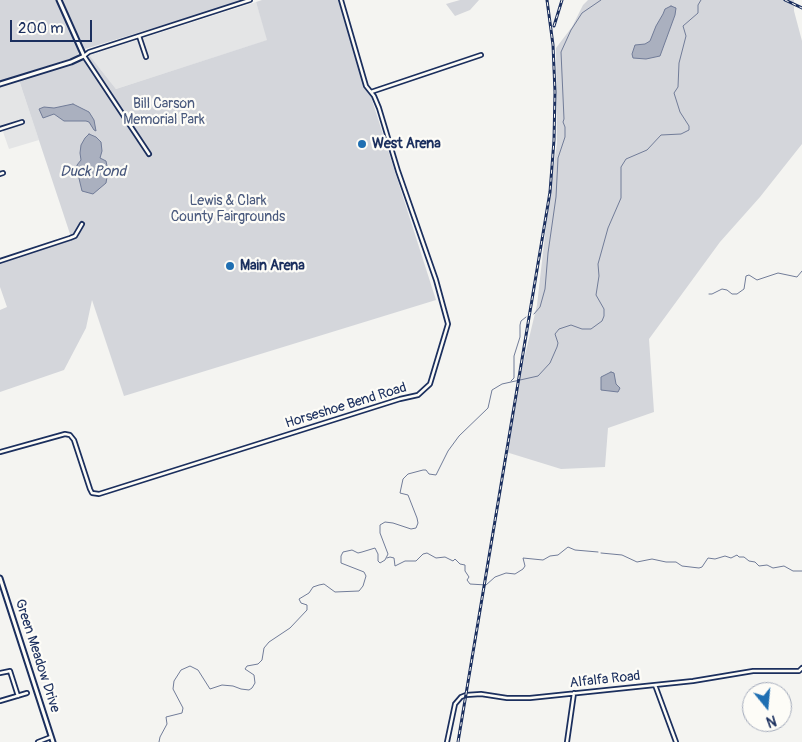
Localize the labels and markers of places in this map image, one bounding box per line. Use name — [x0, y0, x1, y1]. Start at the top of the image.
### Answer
place label: West Arena — [372, 136, 441, 152]
marker: West Arena — [356, 138, 368, 150]
place label: Main Arena — [240, 258, 305, 274]
marker: Main Arena — [224, 260, 236, 272]

